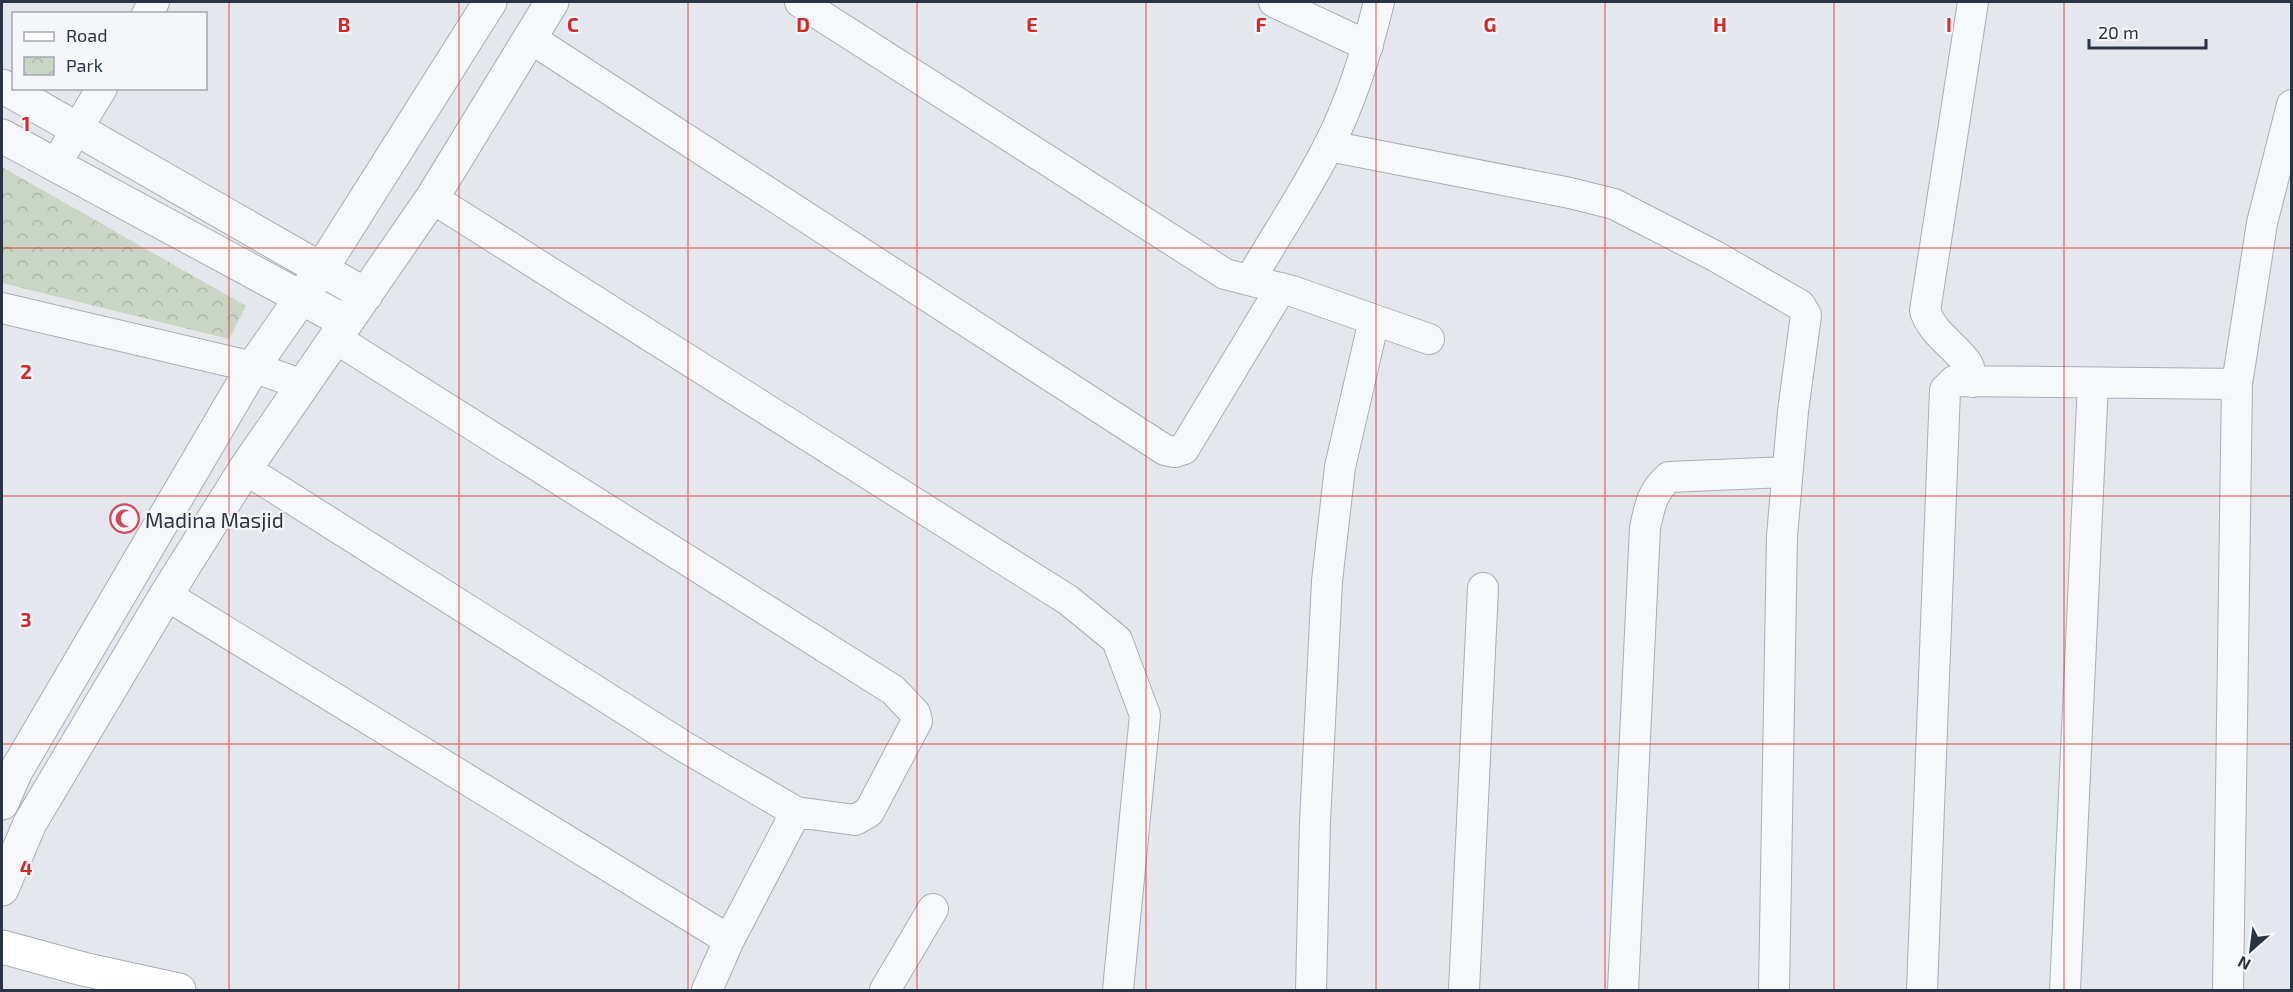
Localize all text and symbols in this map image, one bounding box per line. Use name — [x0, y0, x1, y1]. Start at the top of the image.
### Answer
legend — [12, 12, 207, 90]
text: B — [338, 12, 350, 36]
text: C — [567, 12, 579, 36]
text: D — [796, 12, 810, 36]
text: E — [1026, 12, 1038, 36]
text: F — [1255, 12, 1267, 36]
text: G — [1484, 12, 1496, 36]
text: H — [1713, 12, 1727, 36]
text: I — [1946, 12, 1952, 36]
scale bar — [2089, 12, 2206, 50]
text: 20 m — [2098, 21, 2139, 43]
text: Road — [66, 24, 107, 46]
text: Park — [66, 54, 103, 76]
text: 1 — [22, 111, 30, 135]
text: 2 — [20, 359, 32, 383]
mosque icon: Madina Masjid — [108, 503, 140, 535]
place label: Madina Masjid — [145, 507, 284, 533]
text: 3 — [20, 607, 32, 631]
text: 4 — [20, 855, 33, 879]
north arrow — [2221, 920, 2281, 980]
text: N — [2234, 953, 2253, 975]

